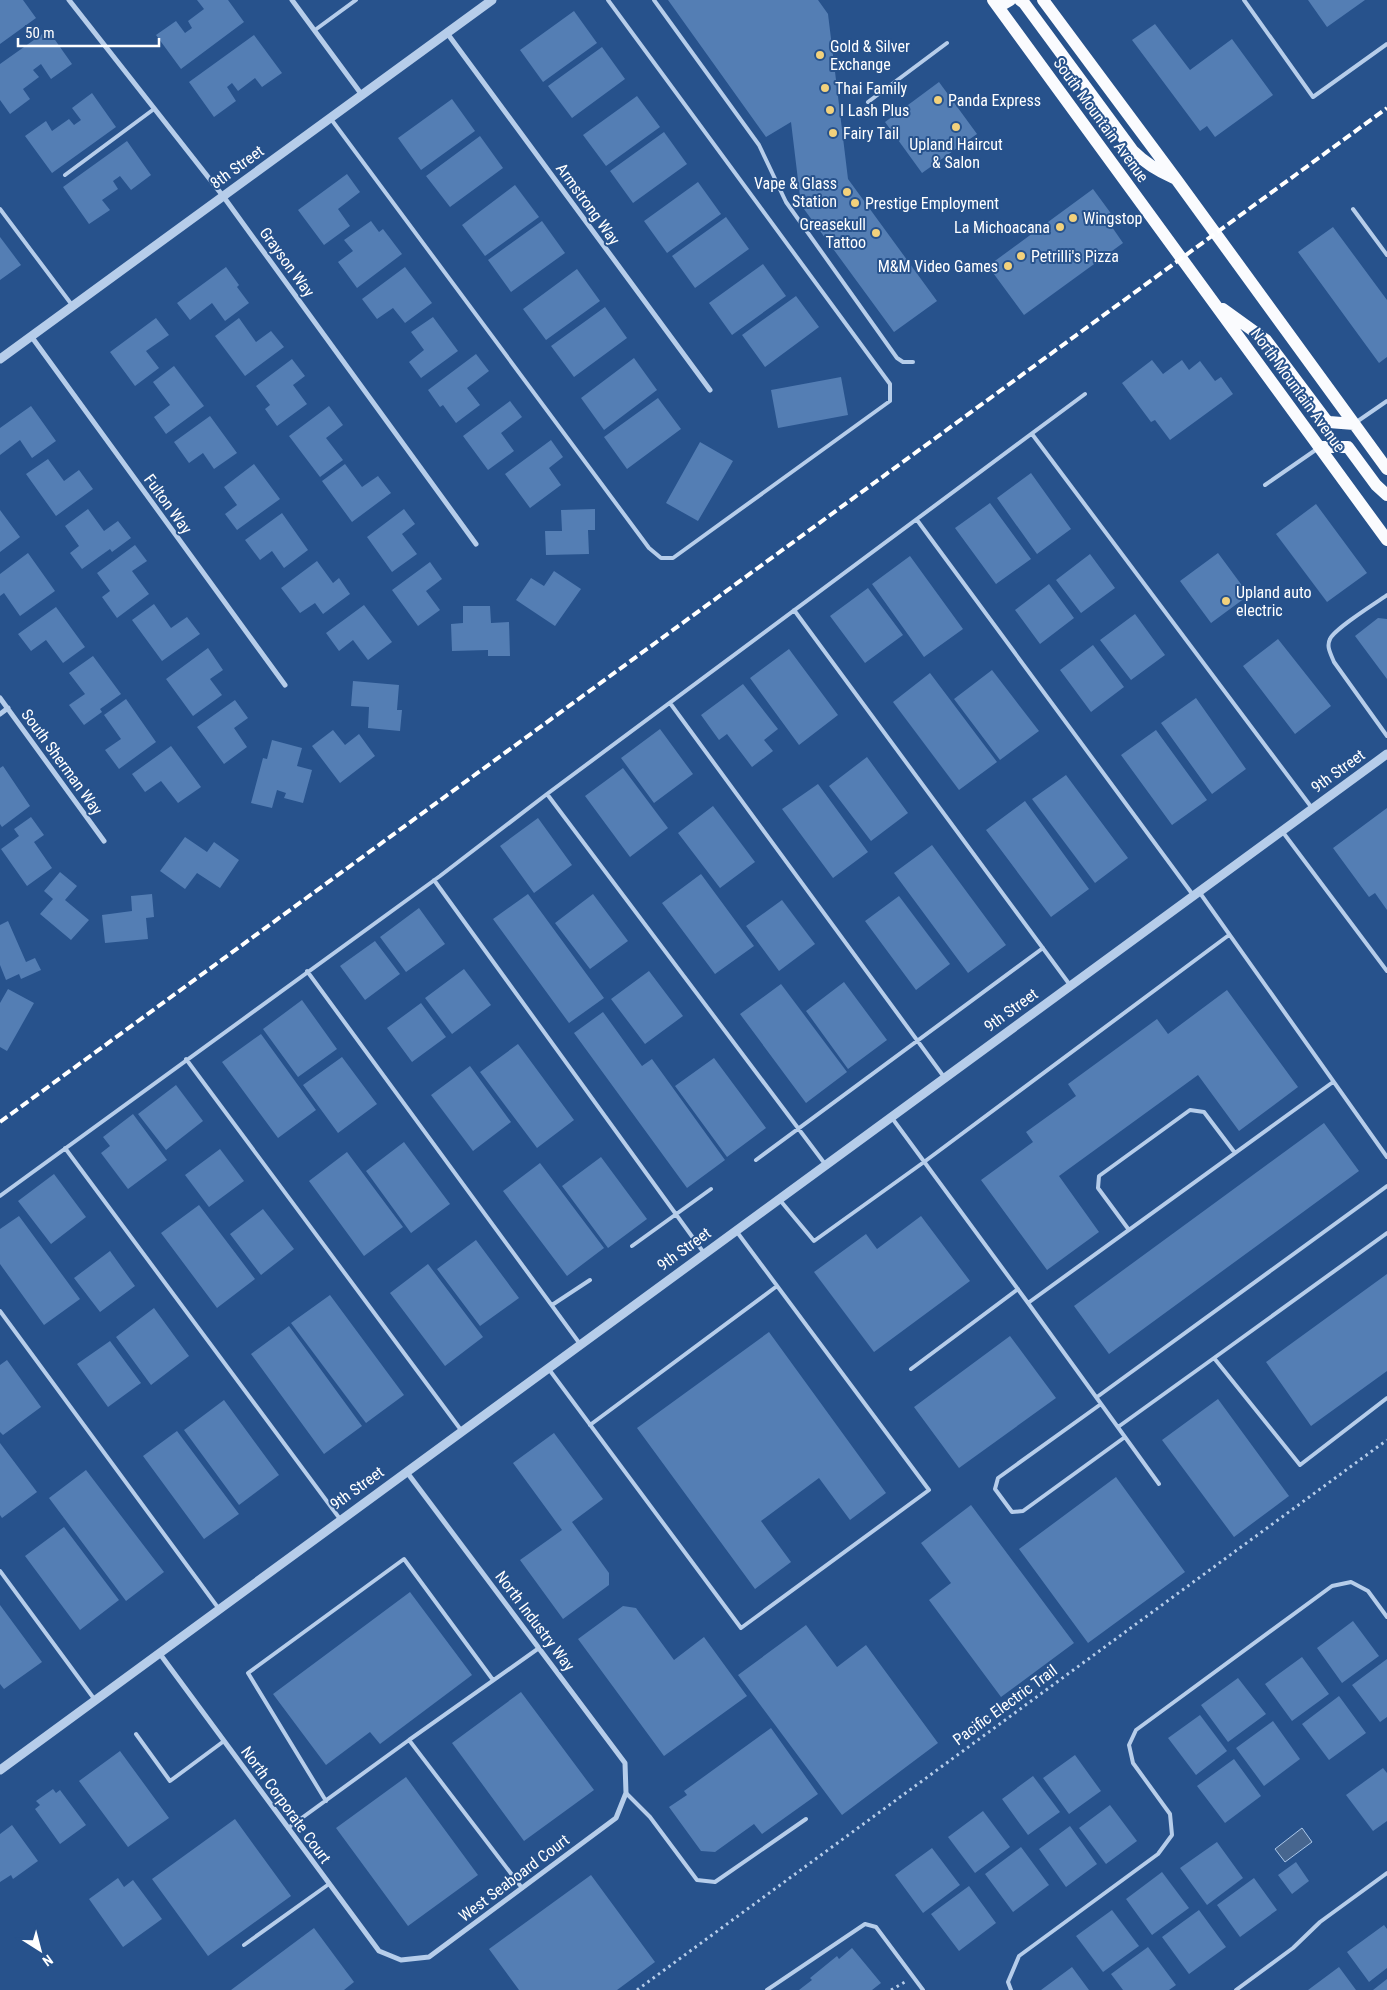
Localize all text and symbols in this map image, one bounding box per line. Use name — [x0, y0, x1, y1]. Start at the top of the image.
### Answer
scale bar — [18, 15, 159, 47]
text: 50 m — [25, 24, 55, 42]
place label: Gold & Silver Exchange — [830, 37, 910, 74]
marker: Gold & Silver Exchange — [814, 49, 826, 61]
street label: South Mountain Avenue — [1049, 54, 1153, 186]
place label: Thai Family — [835, 79, 908, 98]
marker: Thai Family — [819, 82, 831, 94]
place label: Panda Express — [948, 91, 1041, 110]
marker: Panda Express — [932, 94, 944, 106]
place label: I Lash Plus — [840, 101, 909, 120]
marker: I Lash Plus — [824, 104, 836, 116]
marker: Upland Haircut & Salon — [950, 121, 962, 133]
place label: Fairy Tail — [843, 124, 899, 143]
marker: Fairy Tail — [827, 127, 839, 139]
place label: Upland Haircut & Salon — [909, 135, 1003, 172]
street label: 8th Street — [207, 141, 268, 193]
street label: Armstrong Way — [552, 159, 624, 249]
place label: Vape & Glass Station — [754, 174, 837, 211]
marker: Vape & Glass Station — [841, 186, 853, 198]
place label: Prestige Employment — [865, 194, 999, 213]
marker: Prestige Employment — [849, 197, 861, 209]
place label: Wingstop — [1083, 209, 1142, 228]
marker: Wingstop — [1067, 212, 1079, 224]
place label: Greasekull Tattoo — [800, 215, 866, 252]
place label: La Michoacana — [954, 218, 1050, 237]
marker: La Michoacana — [1054, 221, 1066, 233]
street label: Grayson Way — [255, 224, 319, 301]
marker: Greasekull Tattoo — [870, 227, 882, 239]
place label: Petrilli's Pizza — [1031, 247, 1119, 266]
marker: Petrilli's Pizza — [1015, 250, 1027, 262]
place label: M&M Video Games — [878, 257, 998, 276]
marker: M&M Video Games — [1002, 260, 1014, 272]
street label: North Mountain Avenue — [1247, 324, 1349, 456]
street label: Fulton Way — [140, 470, 196, 538]
place label: Upland auto electric — [1236, 583, 1312, 620]
marker: Upland auto electric — [1220, 595, 1232, 607]
street label: South Sherman Way — [17, 705, 107, 819]
street label: 9th Street — [1308, 745, 1369, 797]
street label: 9th Street — [981, 984, 1042, 1036]
street label: 9th Street — [654, 1223, 715, 1275]
street label: 9th Street — [327, 1462, 388, 1514]
street label: North Industry Way — [491, 1567, 579, 1675]
street label: Pacific Electric Trail — [949, 1661, 1061, 1749]
street label: North Corporate Court — [237, 1743, 335, 1868]
street label: West Seaboard Court — [455, 1830, 573, 1926]
north arrow — [15, 1925, 65, 1975]
text: N — [39, 1952, 56, 1970]

